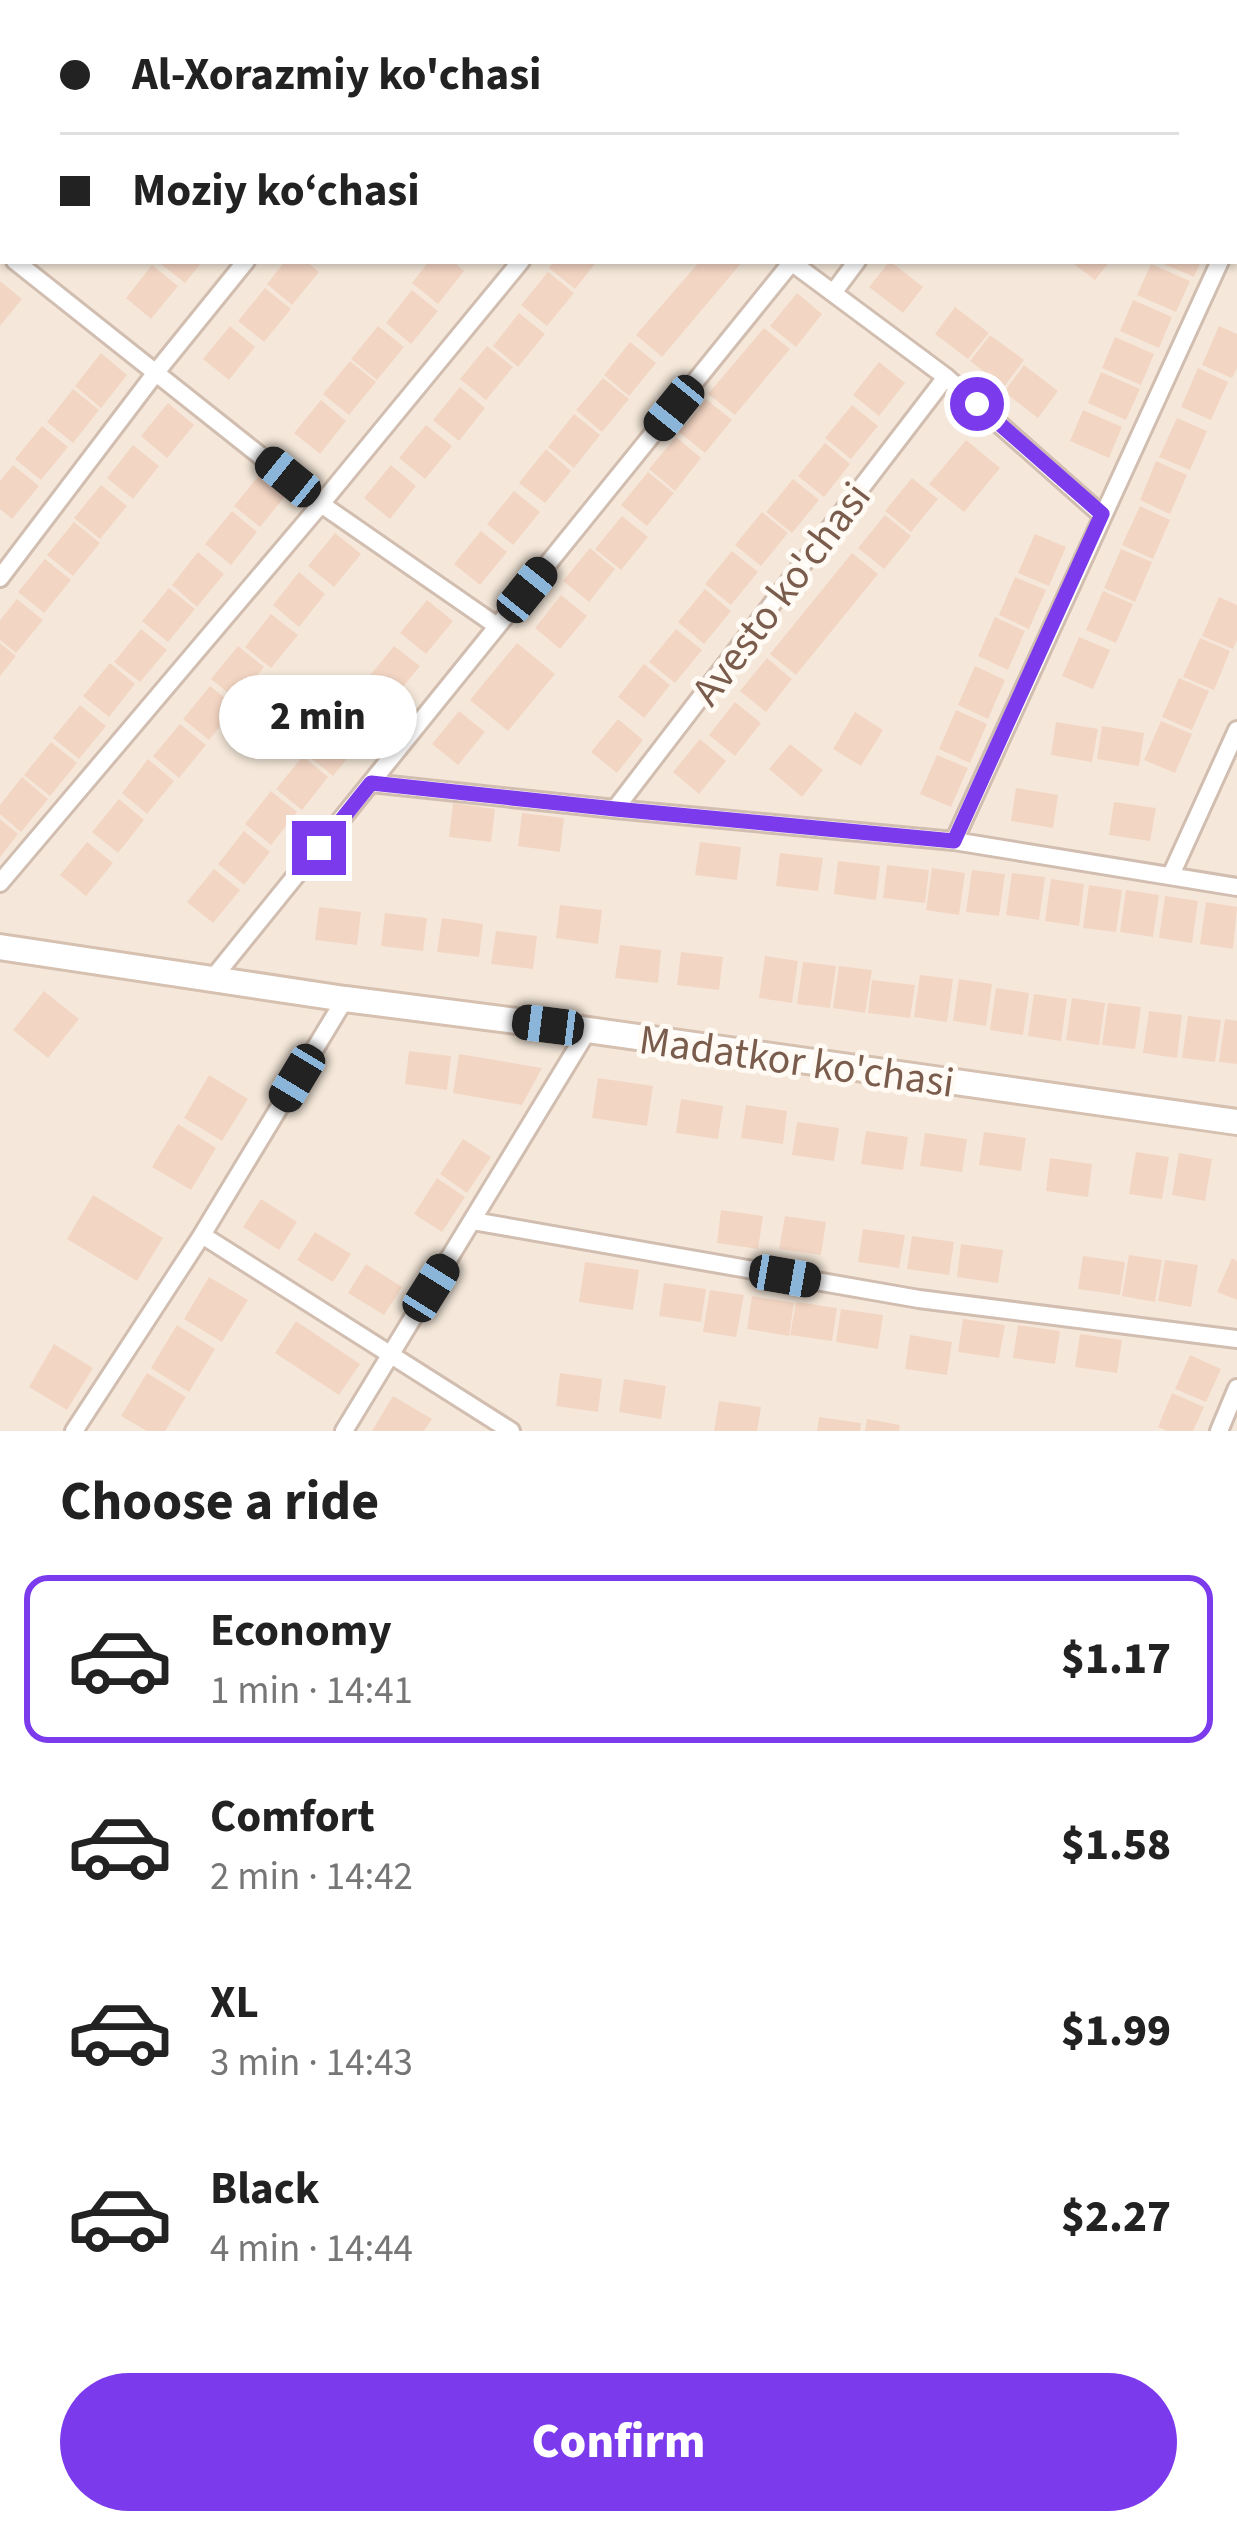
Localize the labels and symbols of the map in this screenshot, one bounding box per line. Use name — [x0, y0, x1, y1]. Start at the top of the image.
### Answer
car — [637, 369, 711, 447]
route start — [950, 377, 1004, 431]
car — [249, 440, 327, 514]
street label: Avesto ko'chasi — [678, 470, 886, 719]
car — [490, 551, 564, 629]
callout: 2 min — [220, 674, 418, 758]
route end — [292, 821, 346, 875]
car — [510, 1003, 586, 1047]
street label: Madatkor ko'chasi — [635, 1010, 958, 1114]
car — [263, 1038, 331, 1118]
car — [397, 1248, 465, 1328]
car — [746, 1252, 824, 1300]

